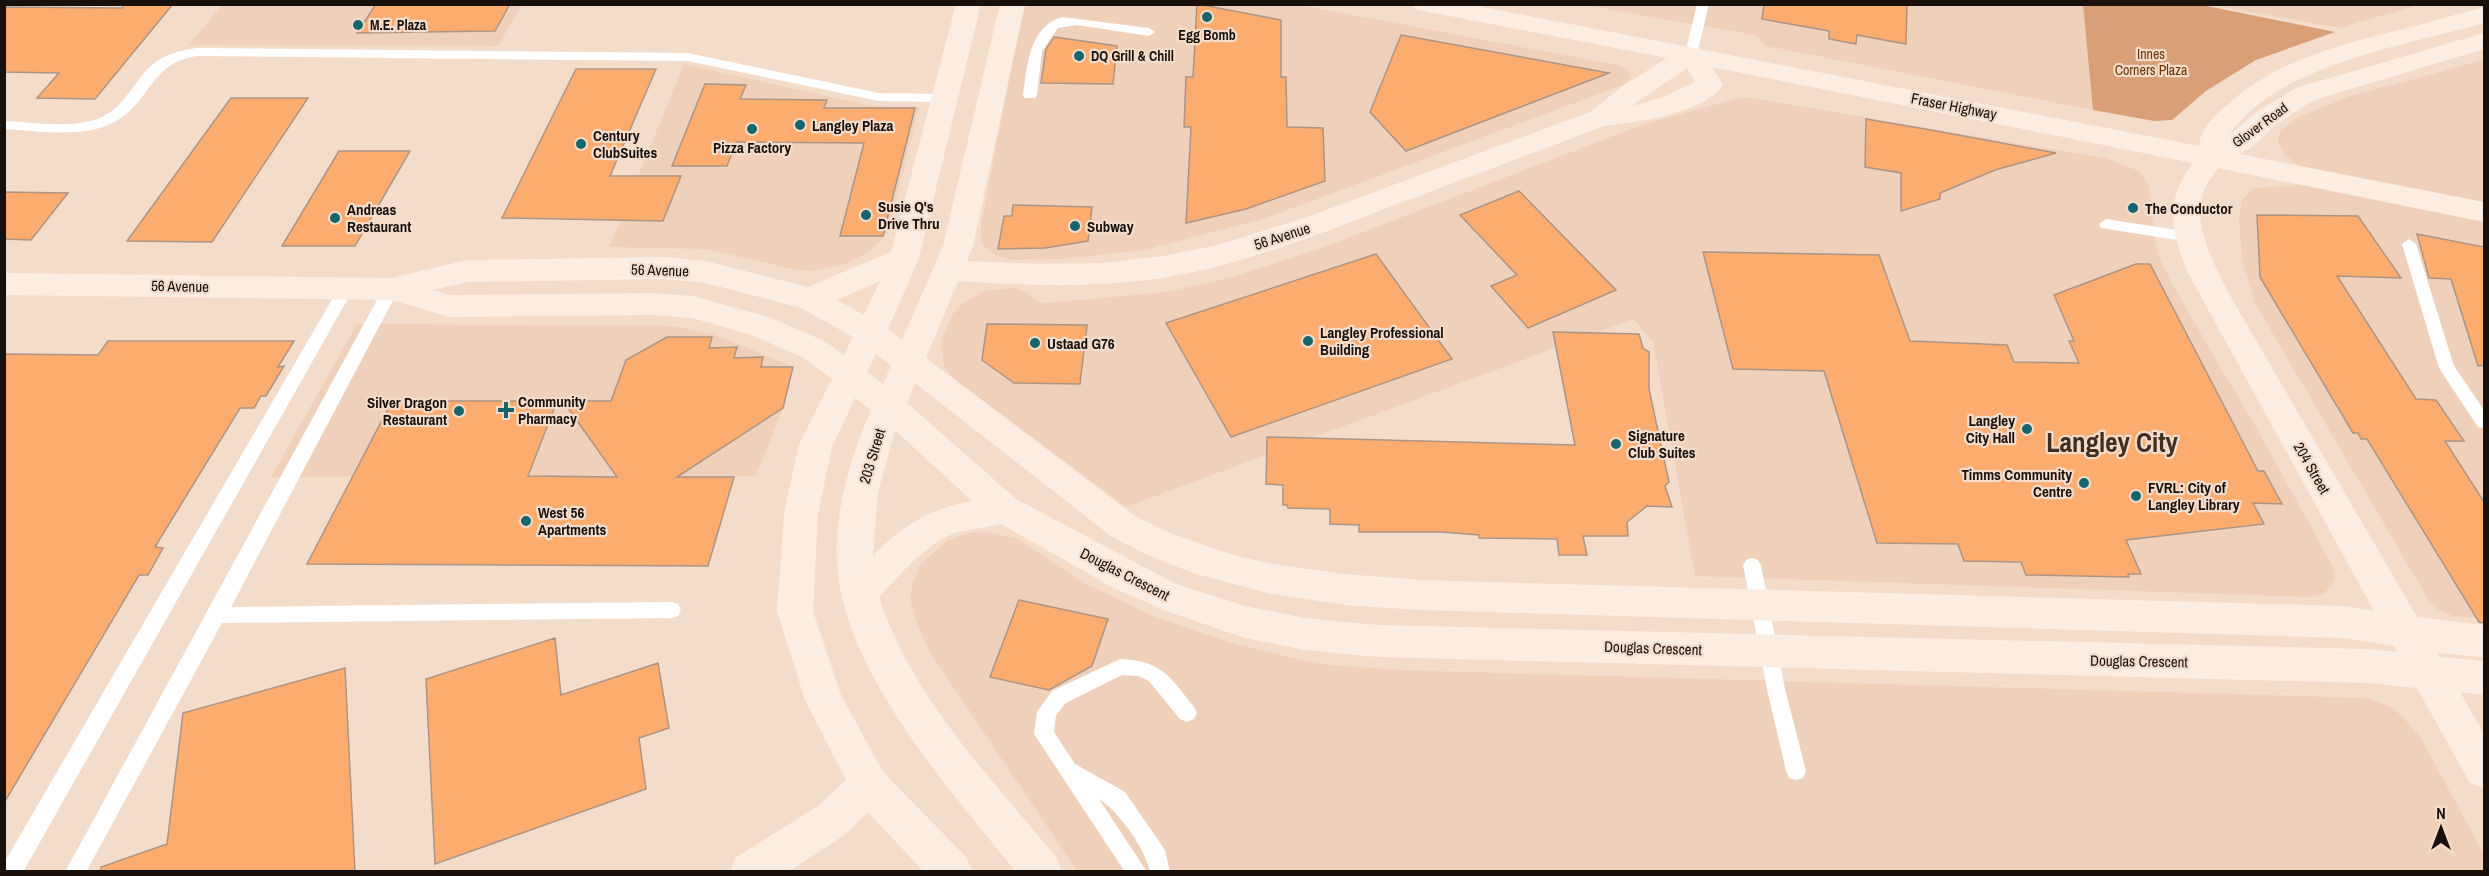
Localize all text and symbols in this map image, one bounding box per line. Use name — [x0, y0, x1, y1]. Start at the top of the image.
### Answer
marker: Egg Bomb — [1200, 10, 1214, 24]
place label: M.E. Plaza — [370, 16, 427, 34]
marker: M.E. Plaza — [351, 18, 365, 32]
place label: Egg Bomb — [1178, 26, 1236, 44]
park label: Innes Corners Plaza — [2115, 45, 2188, 79]
place label: DQ Grill & Chill — [1091, 47, 1174, 65]
marker: DQ Grill & Chill — [1072, 49, 1086, 63]
street label: Fraser Highway — [1909, 87, 1999, 125]
street label: Glover Road — [2229, 99, 2291, 151]
place label: Langley Plaza — [812, 115, 894, 136]
marker: Langley Plaza — [793, 118, 807, 132]
marker: Pizza Factory — [745, 122, 759, 136]
place label: Century ClubSuites — [593, 125, 657, 163]
marker: Century ClubSuites — [574, 137, 588, 151]
place label: Pizza Factory — [713, 137, 791, 158]
place label: Susie Q's Drive Thru — [878, 196, 940, 234]
place label: The Conductor — [2145, 198, 2233, 219]
place label: Andreas Restaurant — [347, 199, 411, 237]
marker: The Conductor — [2126, 201, 2140, 215]
marker: Susie Q's Drive Thru — [859, 208, 873, 222]
marker: Andreas Restaurant — [328, 211, 342, 225]
place label: Subway — [1087, 216, 1134, 237]
street label: 56 Avenue — [1251, 217, 1313, 255]
marker: Subway — [1068, 219, 1082, 233]
street label: 56 Avenue — [631, 258, 689, 282]
street label: 56 Avenue — [151, 275, 209, 297]
place label: Langley Professional Building — [1320, 322, 1444, 360]
place label: Ustaad G76 — [1047, 333, 1115, 354]
marker: Langley Professional Building — [1301, 334, 1315, 348]
marker: Ustaad G76 — [1028, 336, 1042, 350]
place label: Community Pharmacy — [518, 391, 586, 429]
place label: Silver Dragon Restaurant — [367, 392, 447, 430]
marker: Community Pharmacy — [499, 403, 513, 417]
marker: Silver Dragon Restaurant — [452, 404, 466, 418]
place label: Langley City Hall — [1966, 410, 2015, 448]
marker: Langley City Hall — [2020, 422, 2034, 436]
district label: Langley City — [2046, 424, 2179, 460]
street label: 203 Street — [854, 425, 891, 486]
place label: Signature Club Suites — [1628, 425, 1696, 463]
marker: Signature Club Suites — [1609, 437, 1623, 451]
street label: 204 Street — [2289, 438, 2336, 498]
place label: Timms Community Centre — [1961, 464, 2072, 502]
marker: Timms Community Centre — [2077, 476, 2091, 490]
place label: FVRL: City of Langley Library — [2148, 477, 2240, 515]
marker: FVRL: City of Langley Library — [2129, 489, 2143, 503]
place label: West 56 Apartments — [538, 502, 607, 540]
marker: West 56 Apartments — [519, 514, 533, 528]
street label: Douglas Crescent — [1077, 542, 1174, 606]
street label: Douglas Crescent — [1604, 636, 1703, 660]
street label: Douglas Crescent — [2090, 650, 2189, 672]
north arrow — [2411, 798, 2471, 858]
text: N — [2436, 802, 2446, 824]

